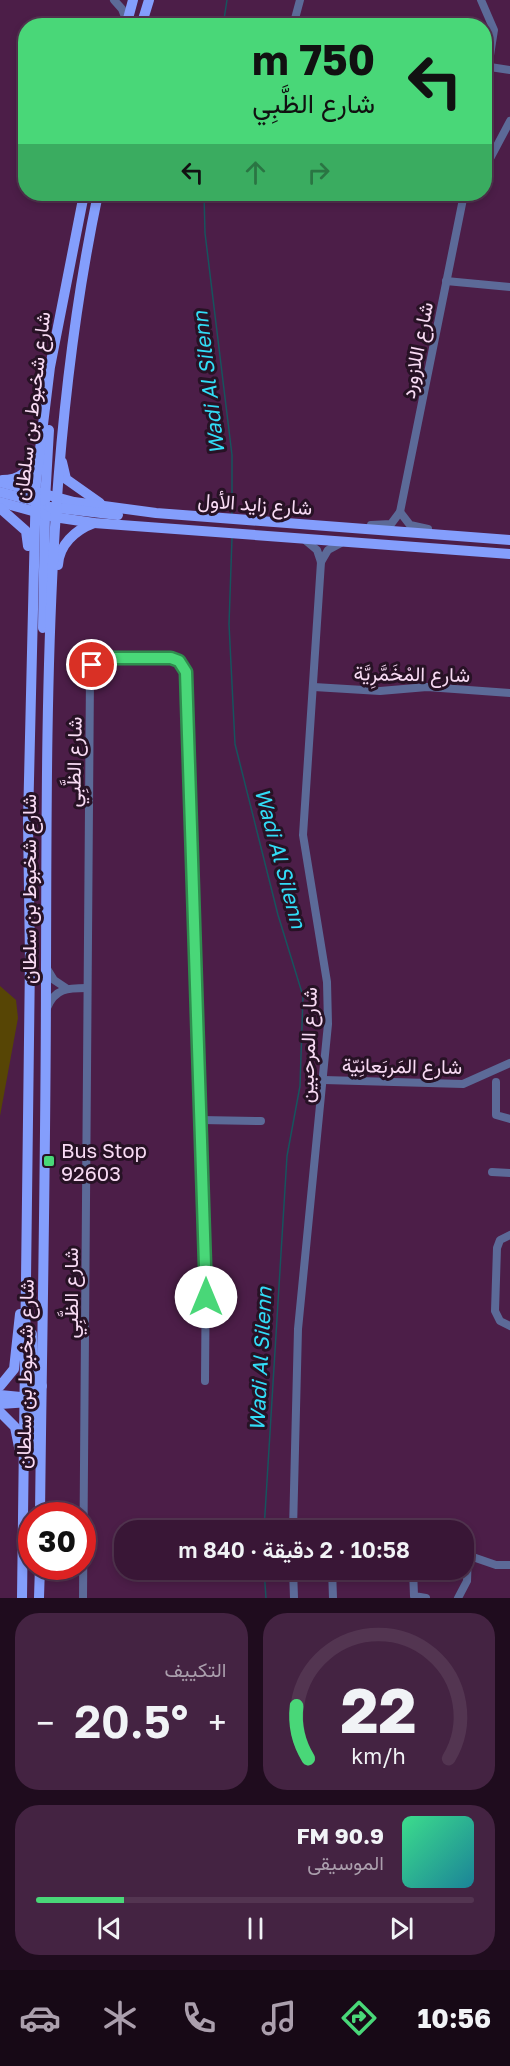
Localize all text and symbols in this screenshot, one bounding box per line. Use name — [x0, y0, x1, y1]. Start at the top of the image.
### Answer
text: 750 m — [252, 34, 375, 84]
icon: left — [396, 42, 474, 120]
text: شارع الظَّبِي — [252, 87, 375, 119]
icon: left — [176, 156, 209, 189]
icon: ahead — [239, 156, 272, 189]
icon: right — [302, 156, 335, 189]
street label: شارع اللازورد — [395, 300, 440, 401]
water label: Wadi Al Silenn — [186, 309, 230, 456]
street label: شارع شخبوط بن سلطان — [8, 310, 57, 502]
street label: شارع زايد الأول — [197, 487, 313, 522]
pin — [66, 639, 117, 690]
icon: arrive — [75, 648, 108, 681]
street label: شارع المْخَمَّرِيَّة — [353, 660, 470, 691]
street label: شارع الظَّبِي — [59, 716, 92, 808]
water label: Wadi Al Silenn — [250, 785, 312, 932]
street label: شارع شخبوط بن سلطان — [16, 794, 43, 984]
street label: شارع المرحبين — [293, 987, 324, 1103]
street label: شارع المَربَعانِيّة — [342, 1052, 462, 1081]
place label: Bus Stop 92603 — [61, 1138, 147, 1185]
marker: Bus Stop 92603 — [42, 1154, 56, 1168]
street label: شارع الظَّبِي — [57, 1248, 88, 1338]
position arrow — [174, 1265, 238, 1329]
street label: شارع شخبوط بن سلطان — [10, 1279, 41, 1469]
water label: Wadi Al Silenn — [243, 1285, 277, 1432]
speed limit sign: 30 — [18, 1502, 96, 1580]
text: 10:58 · 2 دقيقة · 840 m — [178, 1536, 410, 1563]
text: التكييف — [164, 1657, 227, 1681]
text: 22 — [341, 1672, 417, 1747]
text: 20.5° — [74, 1694, 188, 1748]
text: − — [36, 1703, 54, 1742]
text: + — [208, 1703, 226, 1742]
text: km/h — [351, 1743, 406, 1769]
text: 90.9 FM — [297, 1822, 384, 1849]
text: الموسيقى — [307, 1850, 384, 1874]
icon: previous — [93, 1912, 126, 1945]
icon: pause — [239, 1912, 272, 1945]
icon: next — [385, 1912, 418, 1945]
icon: car — [19, 1997, 61, 2039]
icon: climate — [99, 1997, 141, 2039]
icon: phone — [178, 1997, 220, 2039]
icon: music — [258, 1997, 300, 2039]
icon: directions — [338, 1997, 380, 2039]
text: 10:56 — [417, 2002, 491, 2034]

